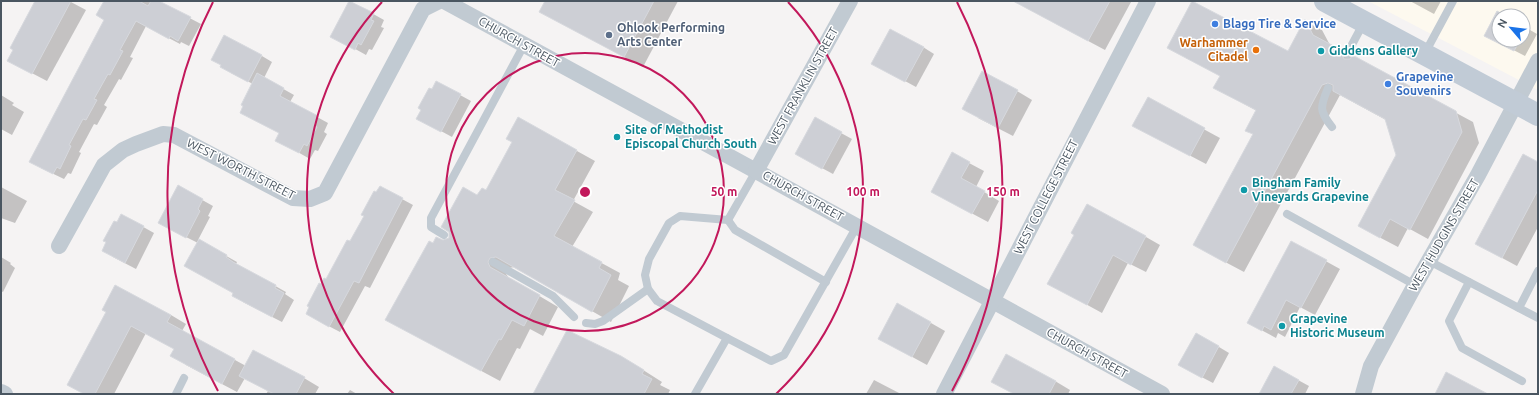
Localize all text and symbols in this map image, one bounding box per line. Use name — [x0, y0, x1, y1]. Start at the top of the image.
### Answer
north arrow — [1491, 8, 1531, 48]
street label: CHURCH STREET — [477, 14, 562, 69]
place label: Blagg Tire & Service — [1223, 17, 1336, 30]
text: N — [1495, 17, 1509, 30]
marker: Blagg Tire & Service — [1210, 19, 1220, 29]
place label: Ohlook Performing Arts Center — [617, 21, 725, 48]
street label: WEST FRANKLIN STREET — [765, 24, 840, 147]
marker: Ohlook Performing Arts Center — [604, 30, 614, 40]
place label: Warhammer Citadel — [1179, 36, 1248, 63]
place label: Giddens Gallery — [1329, 44, 1419, 57]
marker: Warhammer Citadel — [1251, 45, 1261, 55]
marker: Giddens Gallery — [1316, 46, 1326, 56]
place label: Grapevine Souvenirs — [1396, 70, 1454, 97]
marker: Grapevine Souvenirs — [1383, 79, 1393, 89]
place label: Site of Methodist Episcopal Church South — [625, 123, 757, 150]
marker: Site of Methodist Episcopal Church South — [612, 132, 622, 142]
street label: WEST WORTH STREET — [185, 136, 298, 202]
street label: WEST COLLEGE STREET — [1011, 137, 1080, 256]
street label: CHURCH STREET — [761, 168, 846, 223]
place label: Bingham Family Vineyards Grapevine — [1252, 176, 1369, 203]
street label: WEST HUDGINS STREET — [1406, 176, 1481, 293]
centre of rings — [578, 185, 592, 199]
text: 50 m — [711, 185, 737, 198]
text: 100 m — [846, 185, 880, 198]
text: 150 m — [986, 185, 1020, 198]
marker: Bingham Family Vineyards Grapevine — [1239, 185, 1249, 195]
place label: Grapevine Historic Museum — [1290, 312, 1385, 339]
marker: Grapevine Historic Museum — [1277, 321, 1287, 331]
street label: CHURCH STREET — [1045, 325, 1130, 380]

